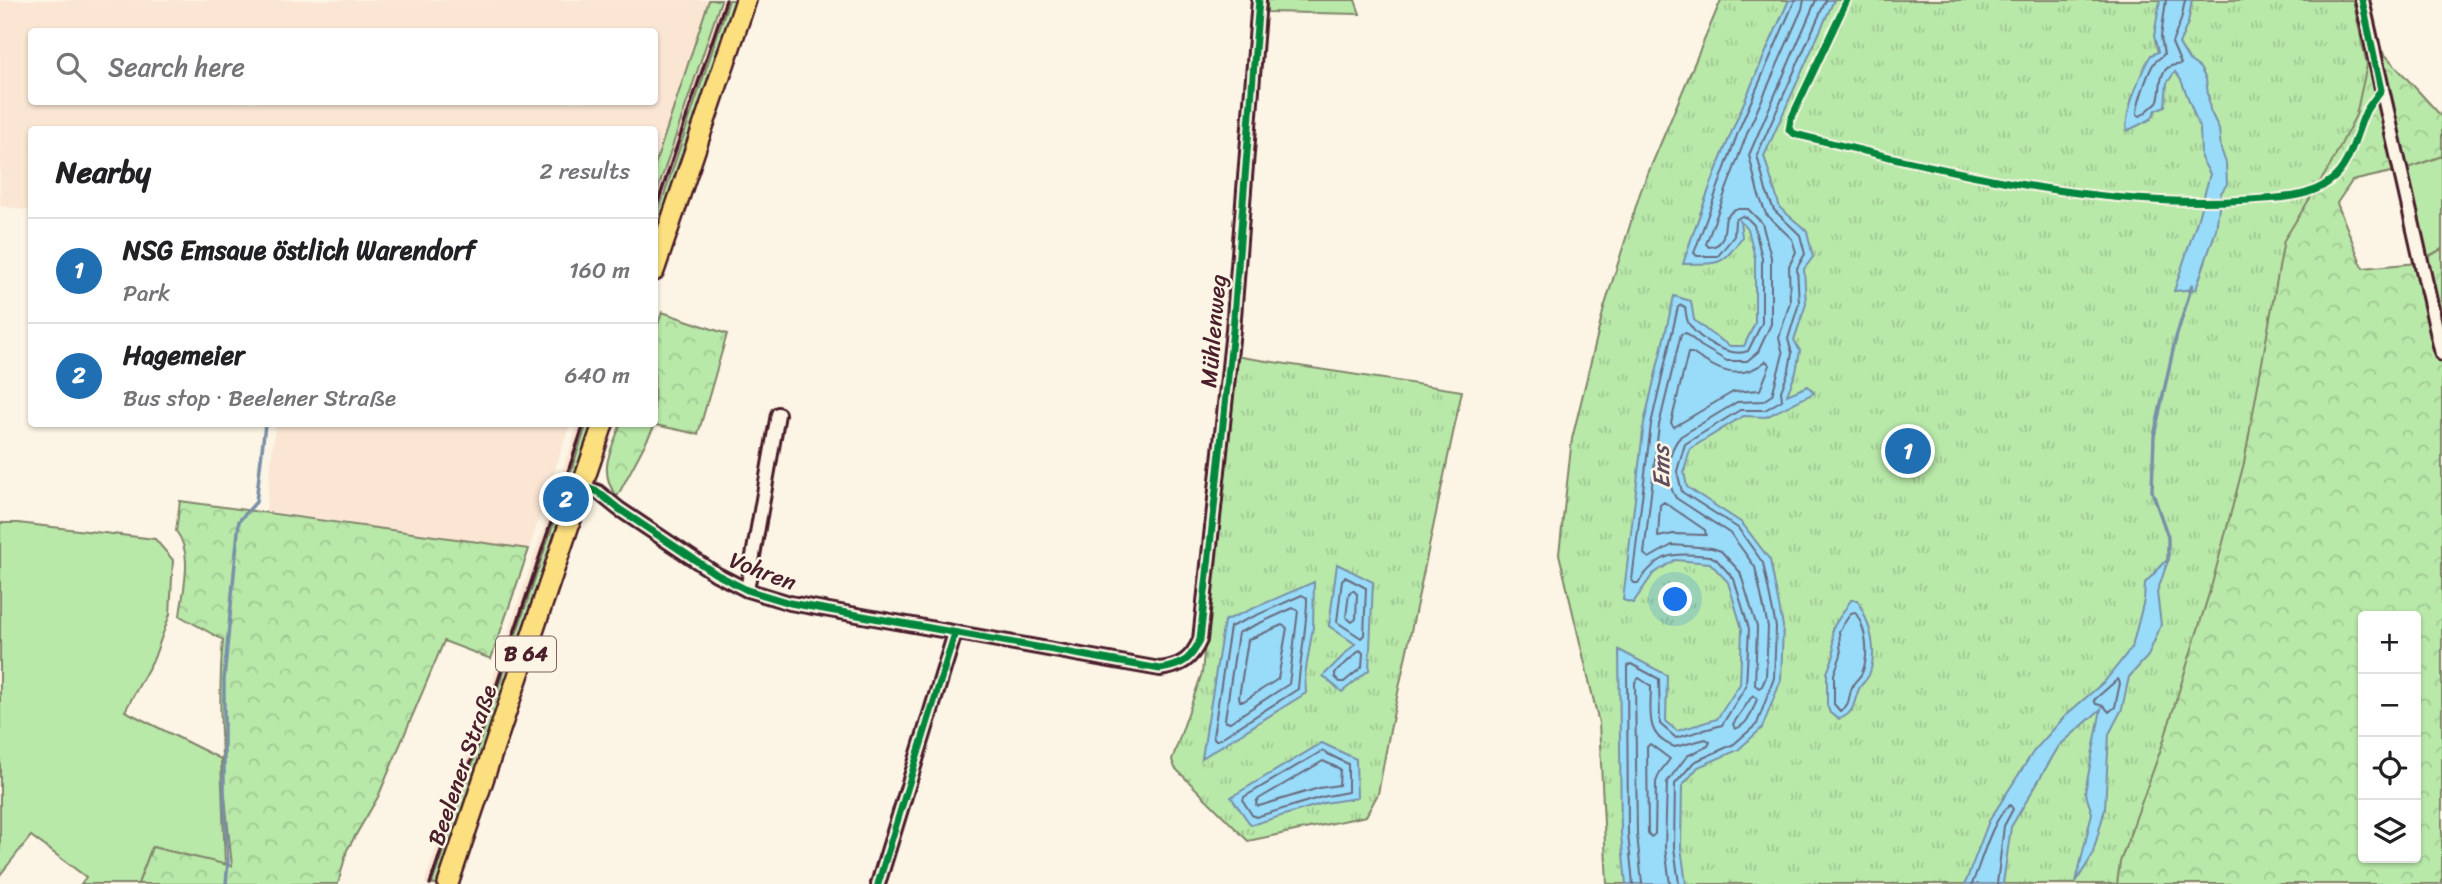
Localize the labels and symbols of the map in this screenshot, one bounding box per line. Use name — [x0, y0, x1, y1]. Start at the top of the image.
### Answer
street label: Mühlenweg — [1188, 272, 1239, 389]
pin: 1 — [1885, 425, 1931, 477]
water label: Ems — [1639, 442, 1683, 489]
pin: 2 — [543, 473, 589, 525]
street label: Vohren — [723, 540, 803, 603]
your location — [1658, 582, 1692, 616]
road number: B 64 — [496, 636, 556, 672]
street label: Beelener Straße — [416, 679, 509, 851]

